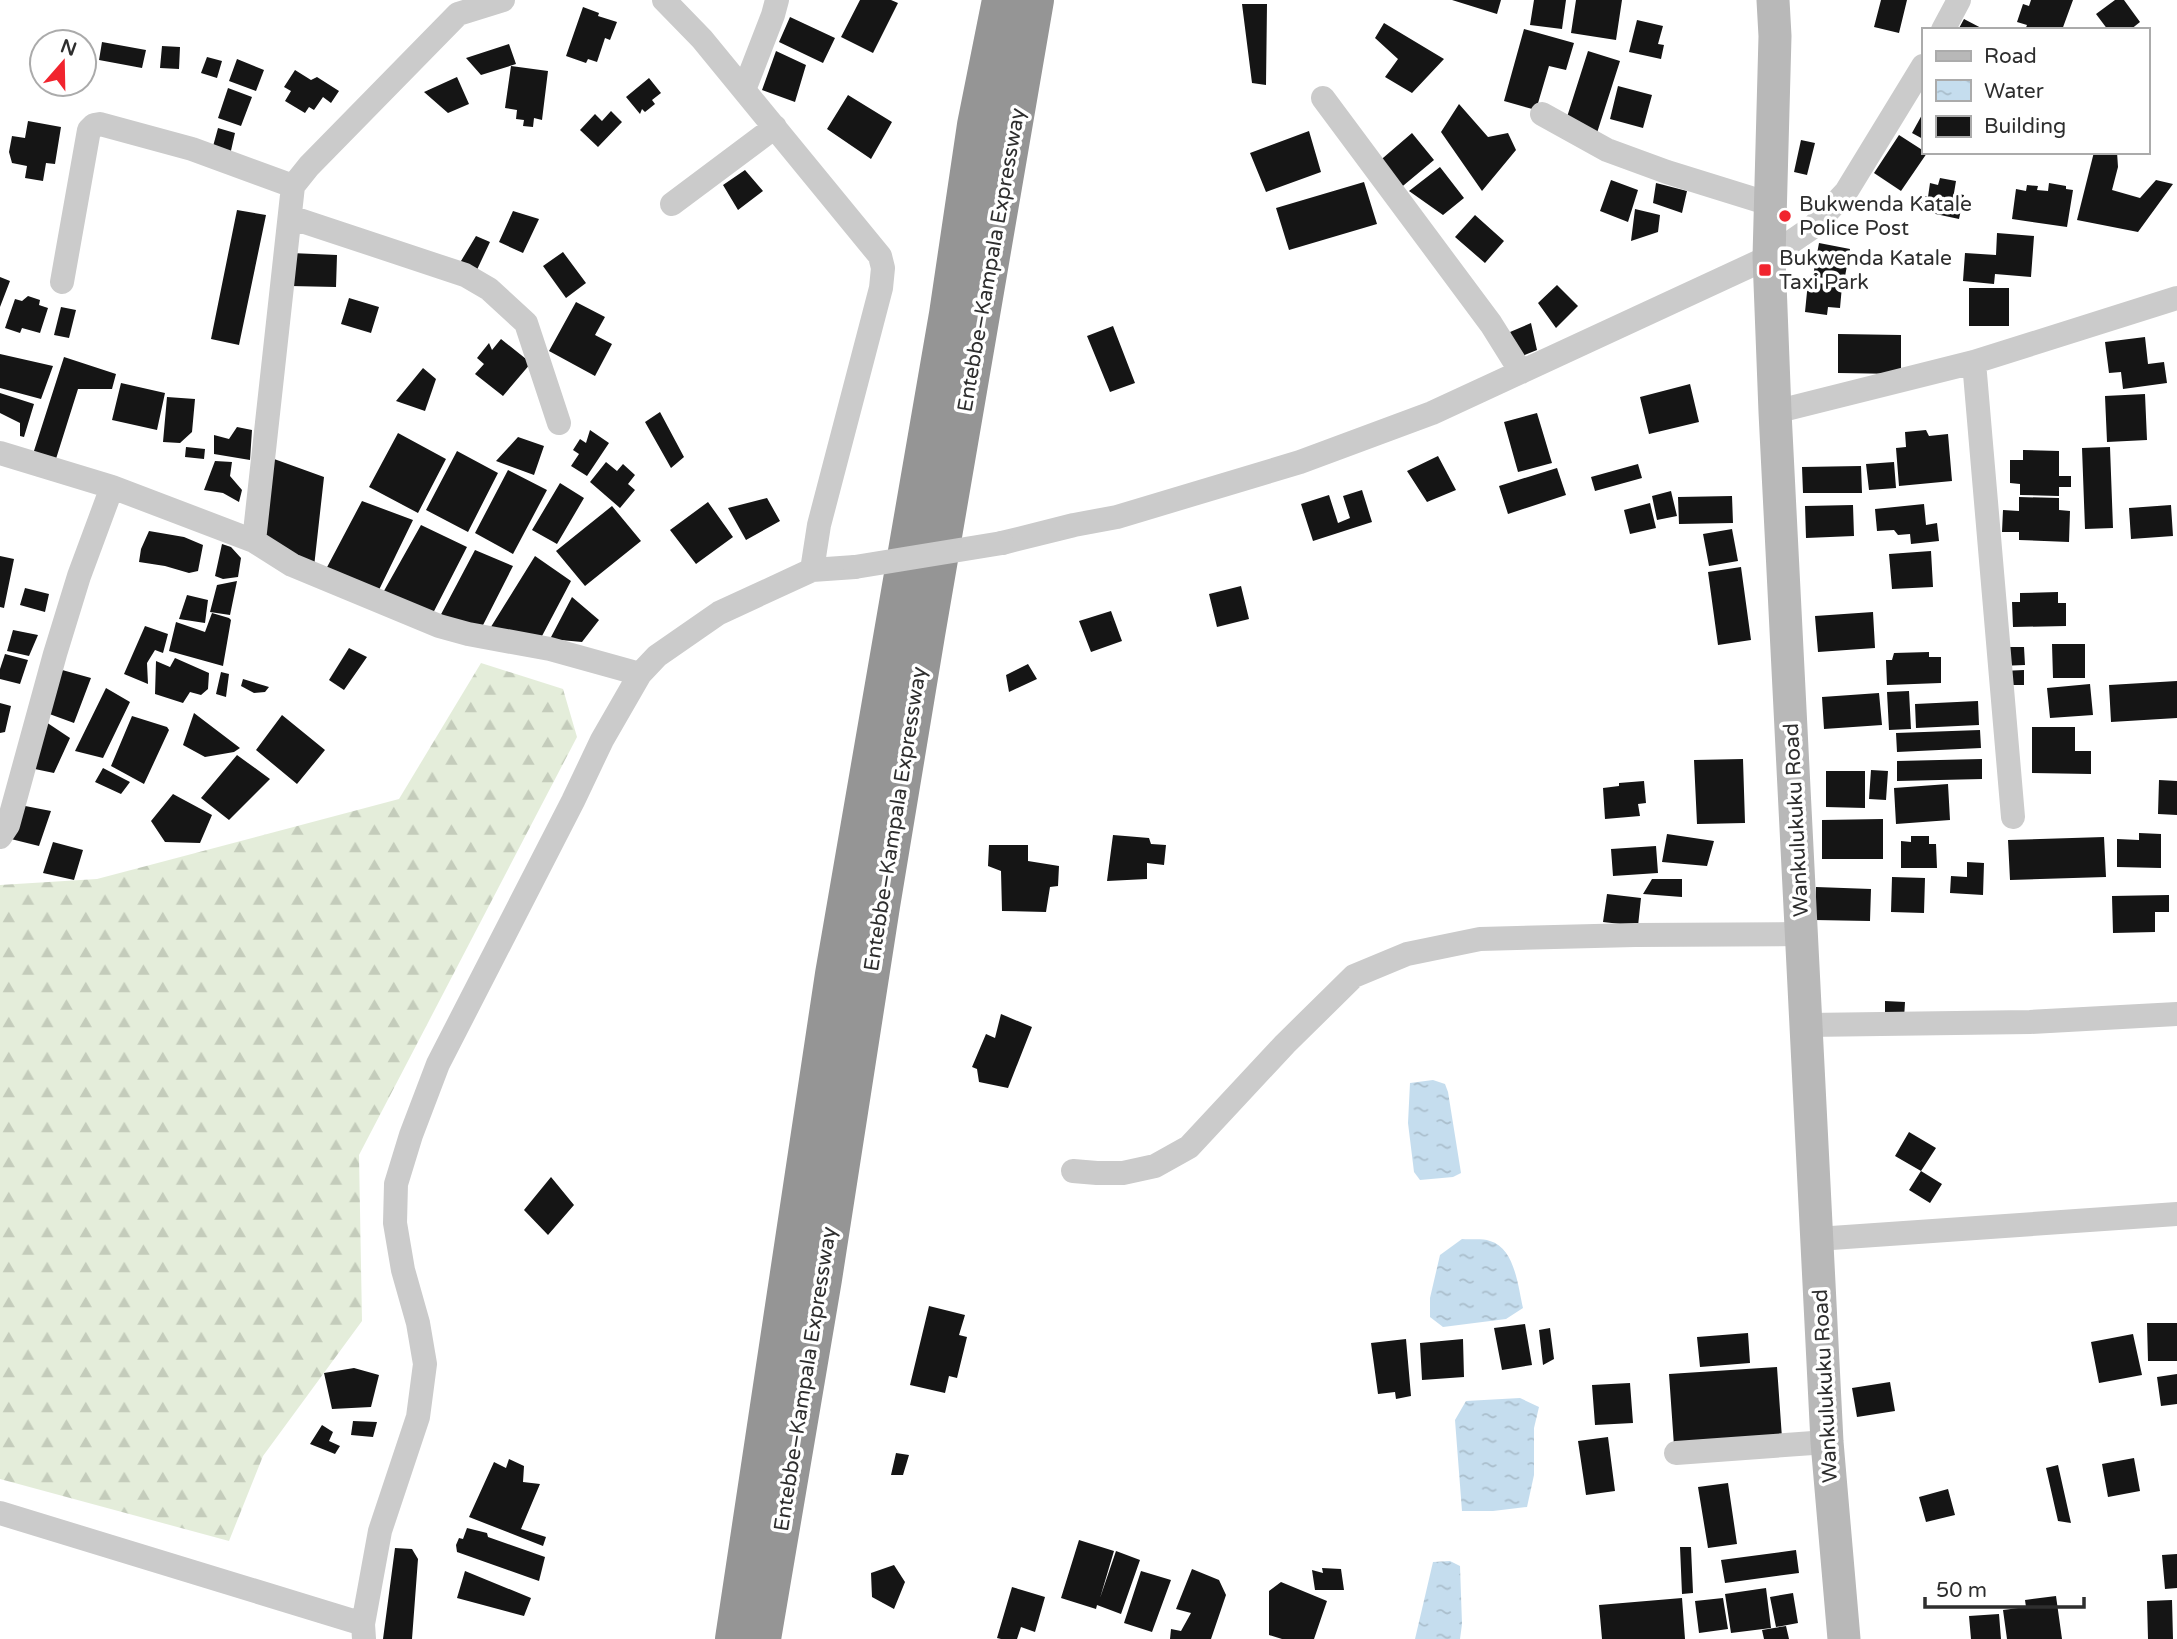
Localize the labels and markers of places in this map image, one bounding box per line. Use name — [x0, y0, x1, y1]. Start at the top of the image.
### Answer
place label: Bukwenda Katale Police Post — [1799, 192, 1972, 241]
marker: Bukwenda Katale Police Post — [1777, 208, 1793, 224]
place label: Bukwenda Katale Taxi Park — [1779, 246, 1952, 295]
marker: Bukwenda Katale Taxi Park — [1757, 262, 1773, 278]

